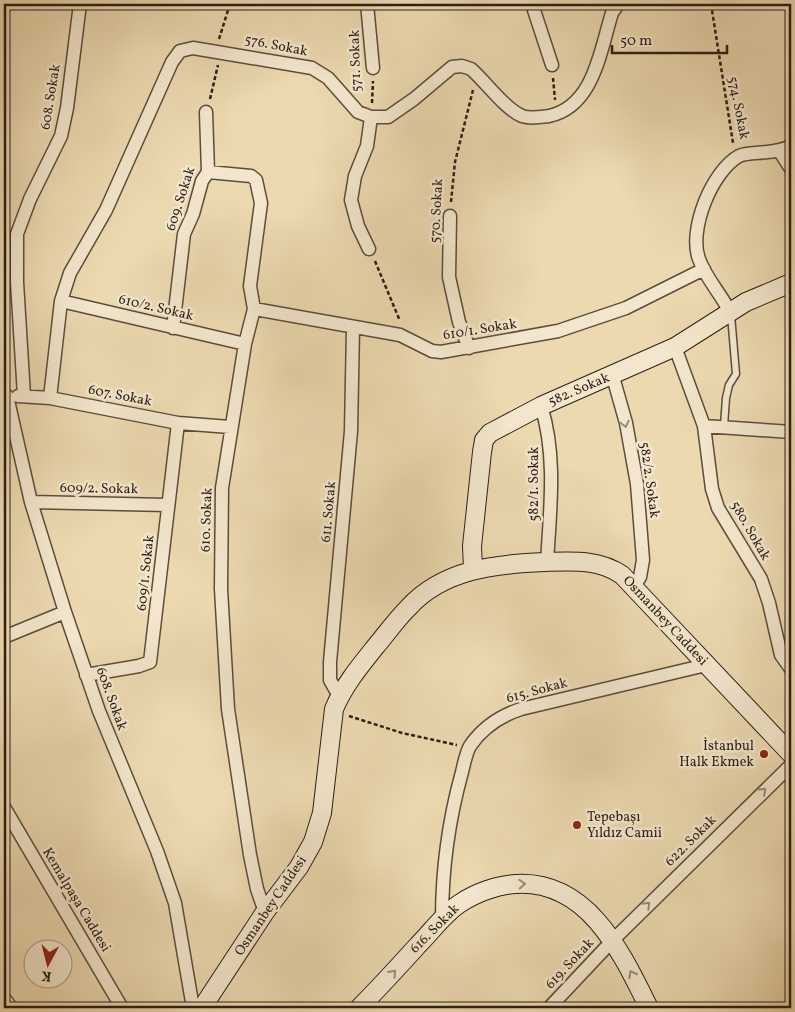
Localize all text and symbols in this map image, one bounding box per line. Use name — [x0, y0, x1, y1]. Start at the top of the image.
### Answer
scale bar — [612, 22, 728, 54]
street label: 571. Sokak — [345, 29, 367, 92]
street label: 576. Sokak — [243, 31, 310, 61]
text: 50 m — [620, 31, 652, 52]
street label: 608. Sokak — [36, 63, 66, 131]
street label: 574. Sokak — [723, 75, 753, 142]
street label: 609. Sokak — [162, 164, 200, 233]
street label: 570. Sokak — [426, 178, 448, 244]
street label: 610/2. Sokak — [117, 290, 196, 326]
street label: 610/1. Sokak — [442, 315, 519, 345]
street label: 582. Sokak — [545, 368, 613, 411]
street label: 607. Sokak — [87, 381, 154, 412]
one-way arrow — [619, 419, 630, 428]
street label: 582/2. Sokak — [634, 441, 664, 520]
street label: 582/1. Sokak — [525, 446, 544, 521]
street label: 609/2. Sokak — [60, 479, 139, 499]
street label: 611. Sokak — [317, 480, 341, 543]
street label: 610. Sokak — [196, 487, 218, 552]
street label: 580. Sokak — [725, 498, 775, 564]
street label: 609/1. Sokak — [133, 534, 159, 612]
street label: Osmanbey Caddesi — [618, 572, 712, 670]
street label: 608. Sokak — [91, 665, 131, 734]
street label: 615. Sokak — [504, 674, 570, 708]
place label: İstanbul Halk Ekmek — [679, 737, 754, 772]
marker: İstanbul Halk Ekmek — [758, 748, 770, 760]
one-way arrow — [757, 788, 766, 797]
place label: Tepebaşı Yıldız Camii — [587, 808, 662, 843]
street label: 622. Sokak — [661, 811, 721, 871]
marker: Tepebaşı Yıldız Camii — [571, 819, 583, 831]
street label: Kemalpaşa Caddesi — [37, 844, 115, 956]
street label: Osmanbey Caddesi — [230, 852, 312, 960]
one-way arrow — [518, 878, 526, 889]
street label: 616. Sokak — [406, 900, 464, 958]
one-way arrow — [641, 902, 650, 911]
street label: 619. Sokak — [542, 934, 599, 994]
north arrow — [22, 940, 72, 990]
text: K — [40, 965, 53, 985]
one-way arrow — [387, 970, 396, 979]
one-way arrow — [628, 970, 638, 979]

